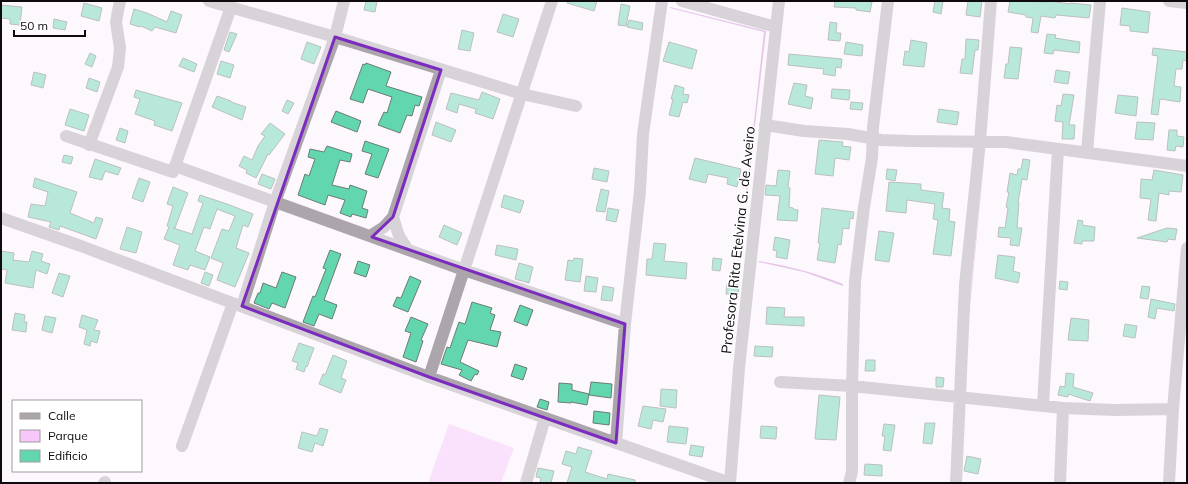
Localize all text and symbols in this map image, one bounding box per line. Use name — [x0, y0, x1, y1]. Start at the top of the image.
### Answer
scale bar — [14, 12, 85, 38]
text: 50 m — [20, 18, 48, 33]
street label: Profesora Rita Etelvina G. de Aveiro — [717, 125, 759, 355]
legend — [12, 400, 142, 472]
text: Calle — [48, 408, 75, 423]
text: Parque — [48, 428, 88, 443]
text: Edificio — [48, 448, 88, 463]

